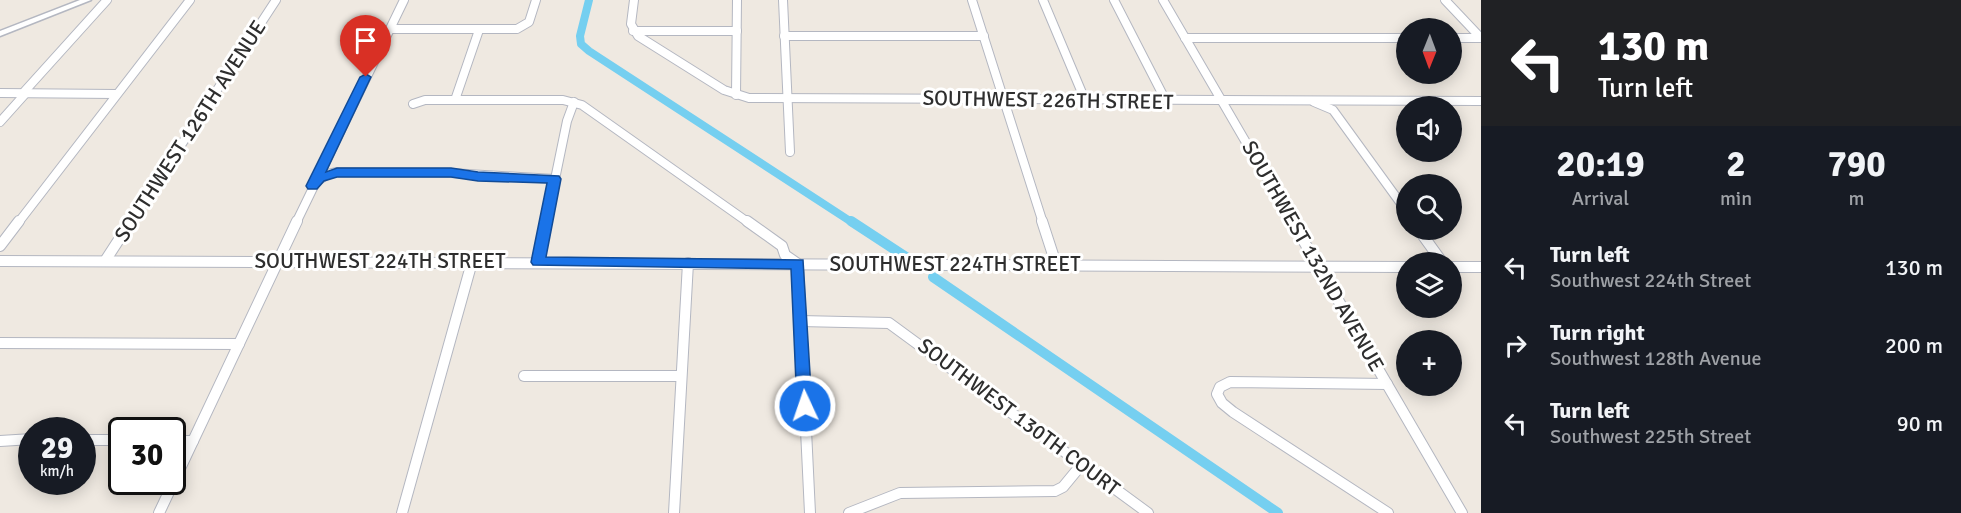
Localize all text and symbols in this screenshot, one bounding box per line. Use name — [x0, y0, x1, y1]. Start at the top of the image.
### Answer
street label: SOUTHWEST 126TH AVENUE — [109, 15, 271, 247]
pin — [340, 15, 391, 77]
north arrow — [1396, 18, 1462, 84]
map controls — [1396, 18, 1462, 396]
text: 130 m — [1598, 21, 1709, 72]
icon: arrive — [349, 24, 382, 57]
icon: left — [1499, 24, 1577, 102]
text: Turn left — [1598, 72, 1693, 105]
street label: SOUTHWEST 226TH STREET — [922, 85, 1174, 115]
button: sound — [1396, 96, 1462, 162]
street label: SOUTHWEST 132ND AVENUE — [1236, 136, 1390, 376]
text: 20:19 — [1556, 142, 1645, 187]
text: 2 — [1726, 142, 1746, 187]
text: 790 — [1827, 142, 1886, 187]
button: search — [1396, 174, 1462, 240]
text: Arrival — [1572, 186, 1629, 211]
text: min — [1720, 186, 1752, 211]
text: m — [1849, 186, 1865, 211]
text: Turn left — [1550, 241, 1630, 268]
street label: SOUTHWEST 224TH STREET — [254, 248, 506, 274]
street label: SOUTHWEST 224TH STREET — [829, 251, 1081, 277]
icon: left — [1499, 251, 1532, 284]
button: layers — [1396, 252, 1462, 318]
text: 130 m — [1885, 254, 1943, 281]
text: Southwest 224th Street — [1550, 268, 1751, 293]
text: Turn right — [1550, 319, 1645, 346]
icon: right — [1499, 329, 1532, 362]
button: + — [1396, 330, 1462, 396]
text: 200 m — [1885, 332, 1943, 359]
street label: SOUTHWEST 130TH COURT — [913, 333, 1126, 502]
text: Southwest 128th Avenue — [1550, 346, 1762, 371]
position arrow — [773, 374, 837, 438]
text: Turn left — [1550, 397, 1630, 424]
icon: left — [1499, 407, 1532, 440]
text: 90 m — [1897, 410, 1943, 437]
speed limit sign: 30 — [108, 417, 186, 495]
text: Southwest 225th Street — [1550, 424, 1751, 449]
text: 29 — [41, 430, 73, 467]
text: km/h — [40, 462, 74, 480]

